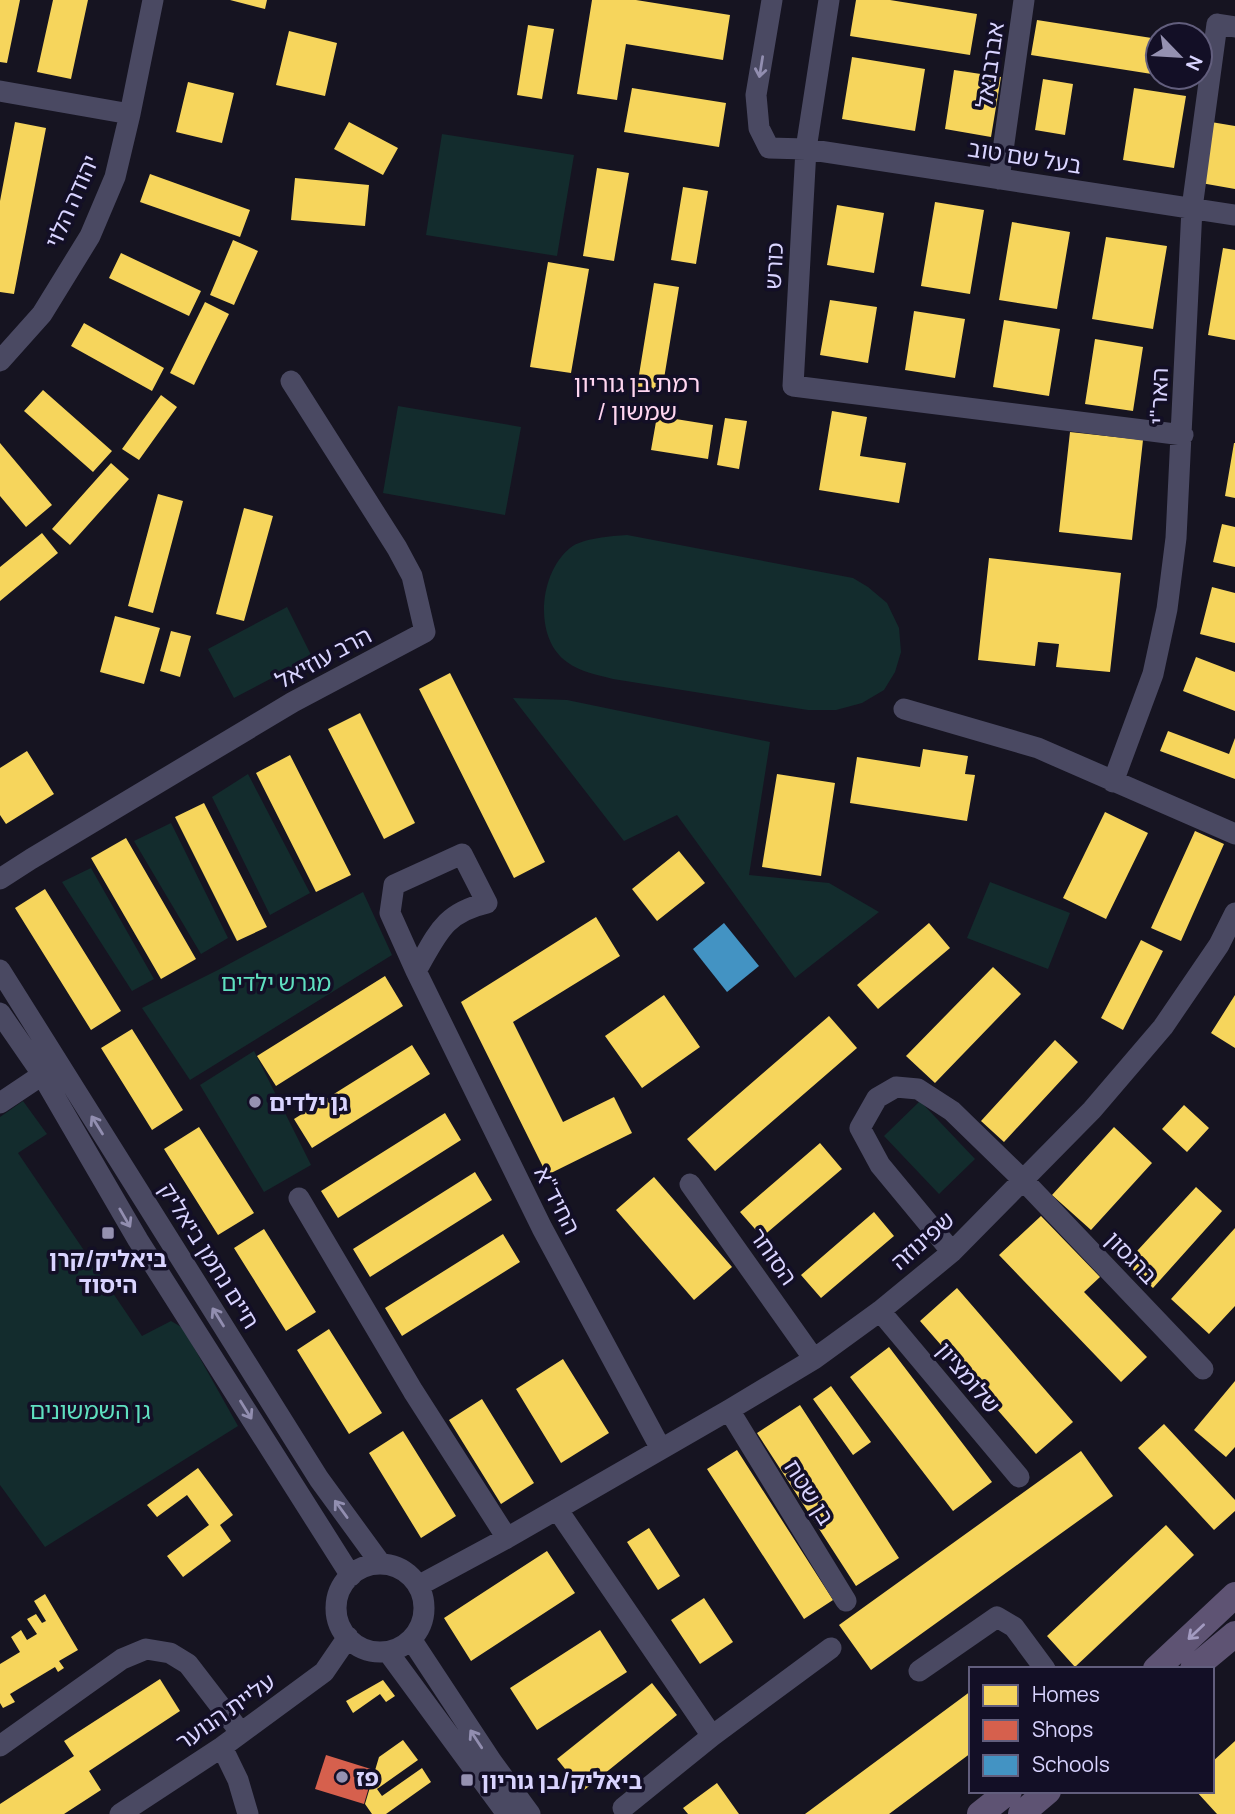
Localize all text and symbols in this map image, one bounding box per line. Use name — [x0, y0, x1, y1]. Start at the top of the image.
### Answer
street label: אברבנאל — [967, 20, 1011, 110]
north arrow — [1144, 21, 1214, 91]
text: N — [1180, 52, 1209, 75]
one-way arrow — [754, 55, 767, 78]
street label: בעל שם טוב — [966, 131, 1084, 181]
street label: יהודה הלוי — [36, 149, 106, 253]
street label: כורש — [756, 242, 790, 290]
district label: רמת בן גוריון / שמשון — [574, 366, 700, 427]
street label: האר"י — [1141, 367, 1175, 425]
street label: הרב עוזיאל — [269, 618, 377, 696]
park label: מגרש ילדים — [221, 966, 331, 998]
place label: גן ילדים — [269, 1086, 348, 1118]
marker: גן ילדים — [247, 1094, 263, 1110]
one-way arrow — [89, 1115, 103, 1135]
street label: החיד"א — [527, 1160, 589, 1240]
street label: חיים נחמן ביאליק — [152, 1176, 268, 1334]
street label: שפינוזה — [883, 1203, 961, 1277]
one-way arrow — [118, 1207, 132, 1227]
street label: הסוחר — [743, 1221, 805, 1291]
street label: ברגסון — [1099, 1223, 1165, 1291]
marker: ביאליק/קרן היסוד — [100, 1225, 116, 1241]
place label: ביאליק/קרן היסוד — [49, 1242, 167, 1300]
one-way arrow — [210, 1308, 224, 1328]
street label: שלומציון — [930, 1334, 1008, 1420]
park label: גן השמשונים — [29, 1394, 151, 1426]
one-way arrow — [239, 1400, 253, 1420]
street label: בן שטח — [777, 1453, 843, 1531]
one-way arrow — [333, 1500, 348, 1519]
one-way arrow — [1188, 1624, 1205, 1641]
street label: עליית הנוער — [169, 1665, 281, 1757]
legend — [969, 1667, 1214, 1793]
text: Homes — [1032, 1680, 1100, 1708]
text: Shops — [1032, 1715, 1093, 1743]
one-way arrow — [469, 1729, 483, 1749]
text: Schools — [1032, 1750, 1110, 1778]
place label: פז — [356, 1761, 379, 1793]
place label: ביאליק/בן גוריון — [481, 1764, 643, 1796]
marker: פז — [334, 1769, 350, 1785]
marker: ביאליק/בן גוריון — [459, 1772, 475, 1788]

